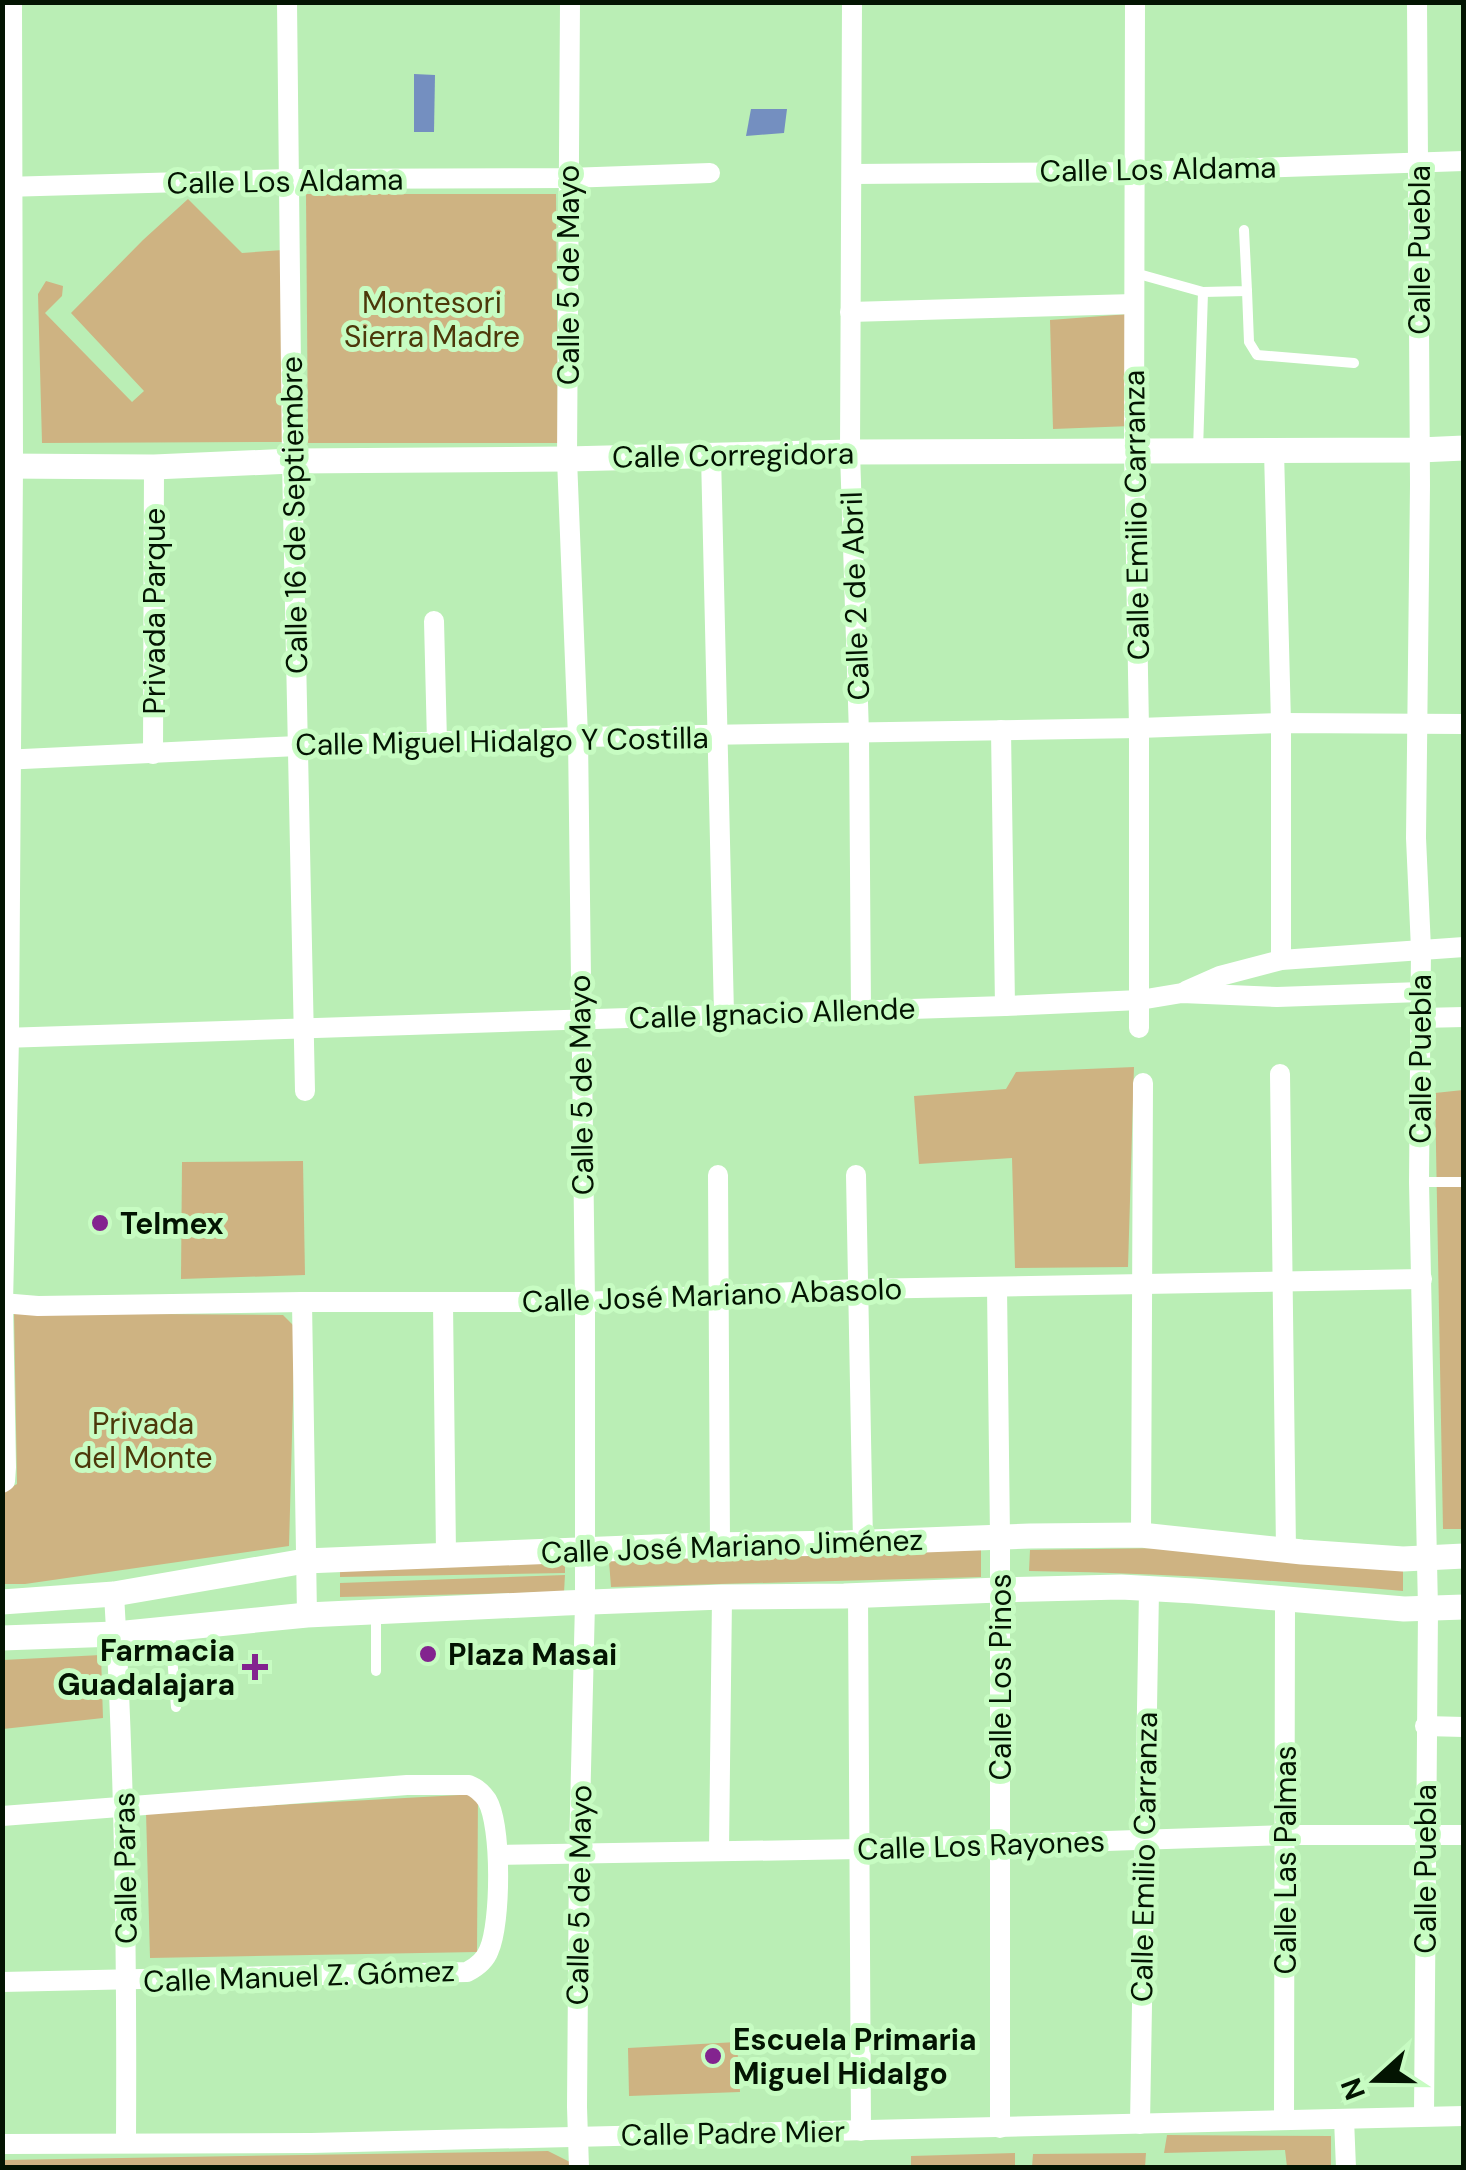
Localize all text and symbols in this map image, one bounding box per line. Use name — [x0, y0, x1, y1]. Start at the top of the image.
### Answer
street label: Calle Los Aldama — [1039, 147, 1277, 191]
street label: Calle Los Aldama — [166, 159, 404, 203]
street label: Calle 5 de Mayo — [549, 165, 588, 385]
street label: Calle Puebla — [1400, 165, 1439, 335]
park label: Montesori Sierra Madre — [344, 283, 520, 356]
street label: Calle 16 de Septiembre — [272, 356, 316, 674]
street label: Calle Emilio Carranza — [1114, 369, 1158, 661]
street label: Calle Corregidora — [612, 433, 854, 477]
street label: Calle 2 de Abril — [832, 491, 878, 701]
street label: Privada Parque — [135, 508, 174, 714]
street label: Calle Miguel Hidalgo Y Costilla — [295, 718, 709, 764]
street label: Calle 5 de Mayo — [560, 974, 602, 1196]
street label: Calle Puebla — [1401, 974, 1440, 1144]
street label: Calle Ignacio Allende — [628, 989, 916, 1037]
place label: Telmex — [120, 1204, 224, 1243]
marker: Telmex — [89, 1212, 111, 1234]
street label: Calle José Mariano Abasolo — [521, 1269, 903, 1321]
park label: Privada del Monte — [73, 1404, 213, 1477]
street label: Calle José Mariano Jiménez — [540, 1520, 924, 1572]
street label: Calle Los Pinos — [981, 1574, 1020, 1780]
place label: Farmacia Guadalajara — [57, 1631, 235, 1704]
place label: Plaza Masai — [448, 1635, 617, 1674]
marker: Plaza Masai — [417, 1643, 439, 1665]
marker: Farmacia Guadalajara — [244, 1656, 266, 1678]
street label: Calle Emilio Carranza — [1122, 1711, 1166, 2003]
street label: Calle Las Palmas — [1266, 1745, 1305, 1975]
street label: Calle 5 de Mayo — [558, 1784, 600, 2006]
street label: Calle Puebla — [1406, 1784, 1445, 1954]
street label: Calle Paras — [104, 1792, 146, 1944]
street label: Calle Los Rayones — [856, 1821, 1106, 1869]
street label: Calle Manuel Z. Gómez — [142, 1951, 456, 2001]
place label: Escuela Primaria Miguel Hidalgo — [733, 2020, 977, 2093]
north arrow — [1326, 2030, 1426, 2130]
marker: Escuela Primaria Miguel Hidalgo — [702, 2045, 724, 2067]
text: N — [1332, 2073, 1374, 2105]
street label: Calle Padre Mier — [621, 2112, 845, 2154]

